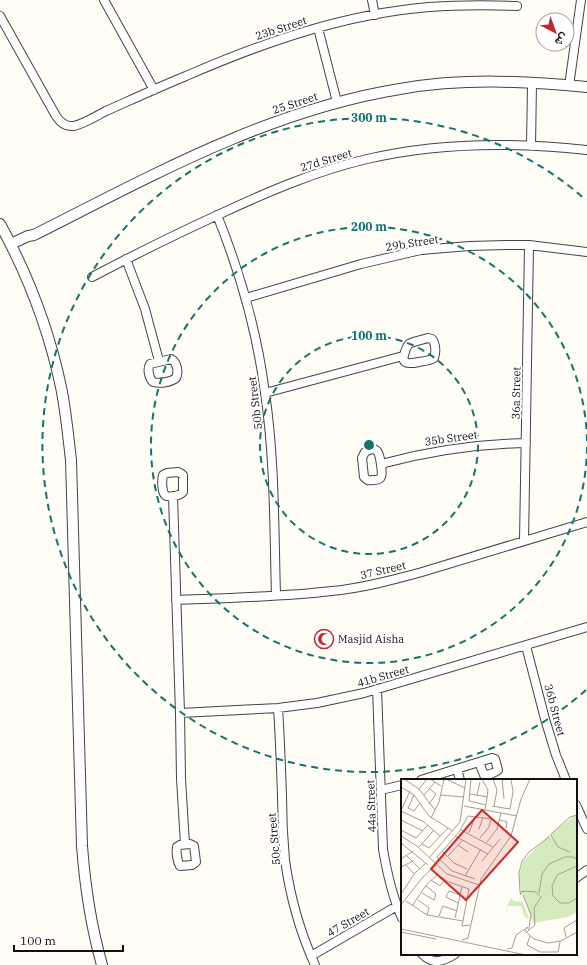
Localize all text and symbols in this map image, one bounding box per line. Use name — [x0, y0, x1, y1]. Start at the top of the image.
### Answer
north arrow — [535, 12, 575, 52]
street label: 23b Street — [254, 13, 309, 43]
text: ش — [552, 30, 571, 49]
street label: 25 Street — [271, 89, 319, 117]
text: 300 m — [351, 110, 387, 125]
street label: 27d Street — [298, 145, 354, 174]
text: 200 m — [351, 219, 387, 234]
street label: 29b Street — [385, 232, 439, 254]
text: 100 m — [351, 328, 387, 343]
street label: 36a Street — [509, 366, 523, 419]
street label: 50b Street — [245, 376, 265, 430]
street label: 35b Street — [424, 427, 478, 449]
centre of rings — [362, 438, 376, 452]
street label: 37 Street — [359, 558, 407, 582]
mosque icon: Masjid Aisha — [313, 628, 335, 650]
place label: Masjid Aisha — [338, 632, 404, 646]
street label: 41b Street — [355, 662, 411, 690]
street label: 36b Street — [541, 682, 569, 738]
street label: 44a Street — [363, 779, 379, 833]
inset map — [401, 779, 577, 955]
street label: 50c Street — [265, 812, 283, 866]
street label: 47 Street — [324, 904, 372, 940]
scale bar — [14, 927, 123, 953]
text: 100 m — [20, 933, 56, 948]

